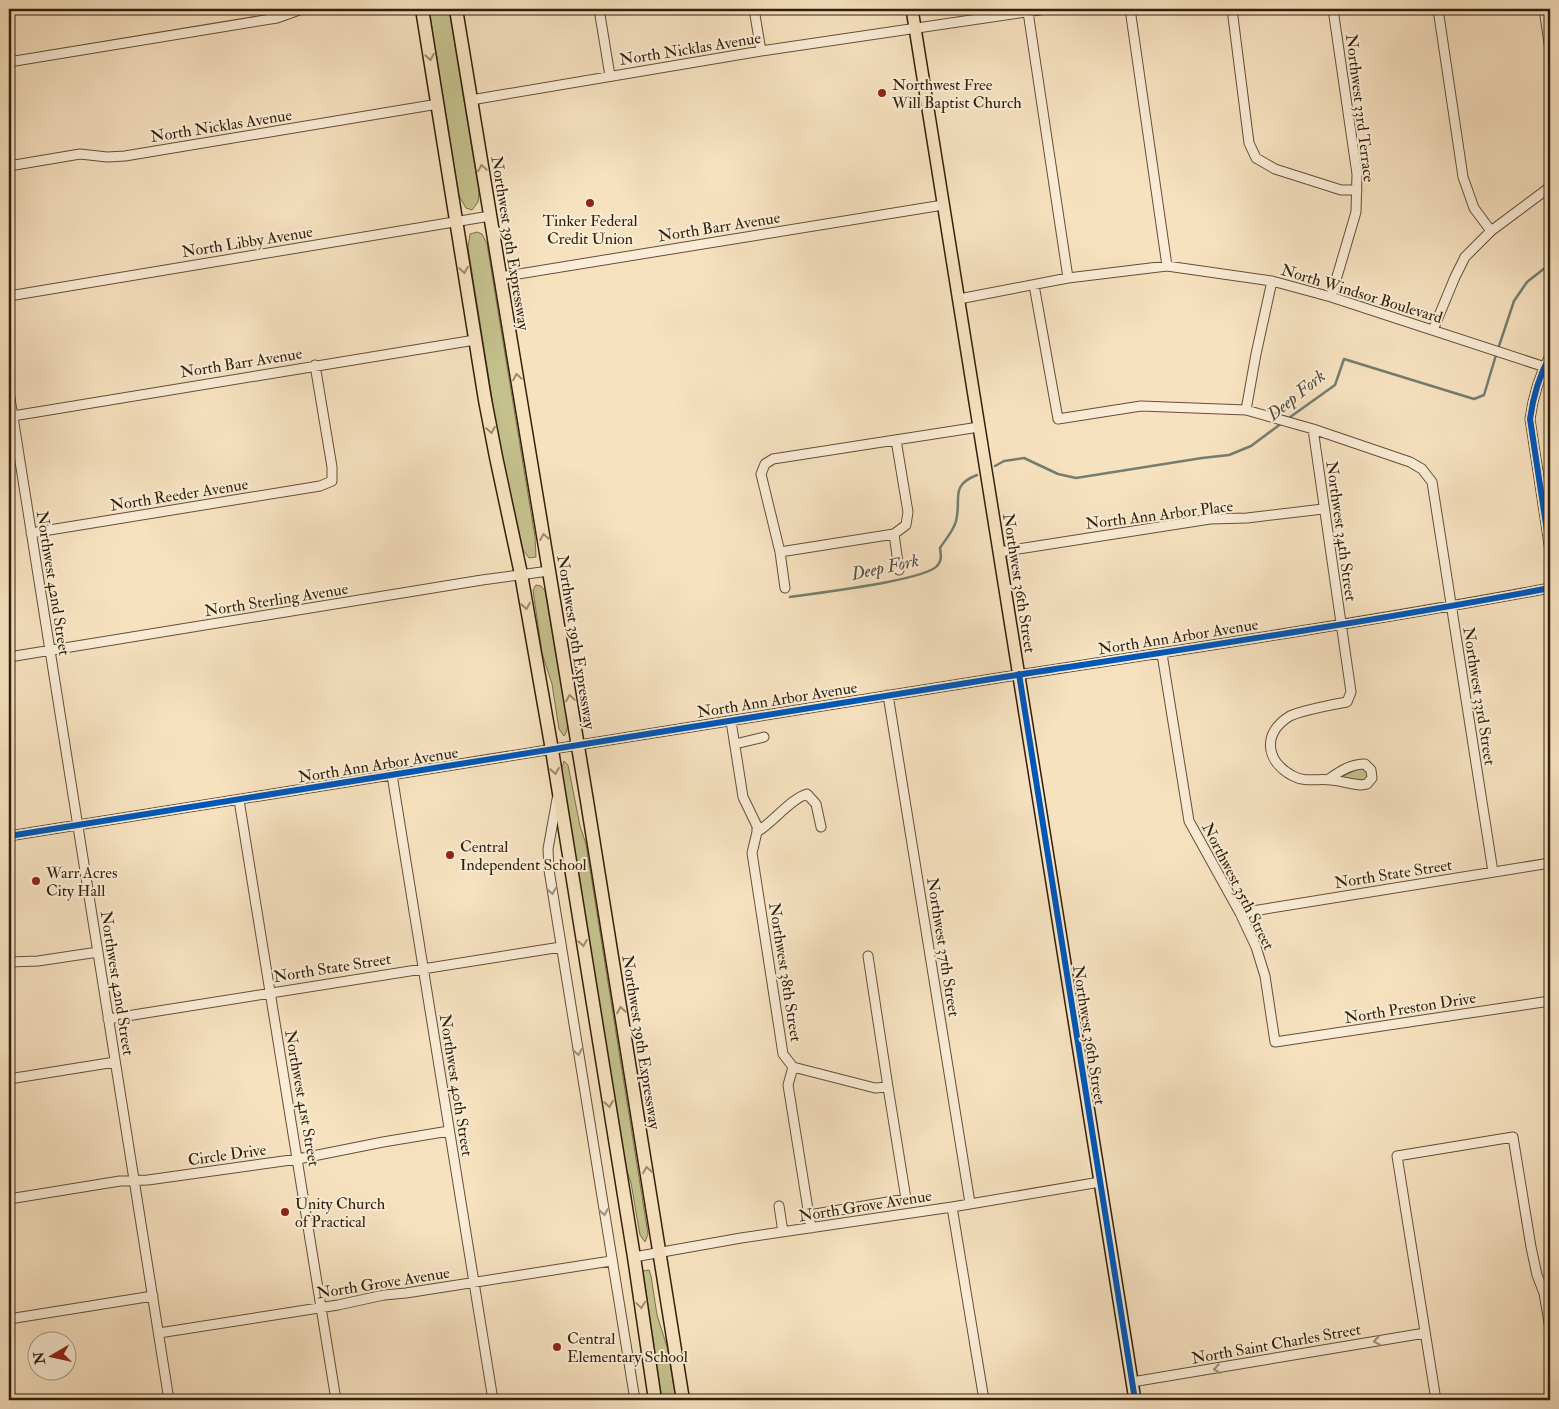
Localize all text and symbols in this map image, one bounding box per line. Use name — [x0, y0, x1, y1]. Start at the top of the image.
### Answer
street label: North Nicklas Avenue — [618, 28, 763, 70]
street label: Northwest 33rd Terrace — [1341, 33, 1379, 184]
one-way arrow — [425, 53, 435, 61]
place label: Northwest Free Will Baptist Church — [891, 75, 1022, 114]
marker: Northwest Free Will Baptist Church — [876, 87, 888, 99]
street label: North Nicklas Avenue — [149, 105, 294, 147]
street label: Northwest 39th Expressway — [485, 155, 534, 333]
one-way arrow — [478, 164, 488, 172]
marker: Tinker Federal Credit Union — [584, 197, 596, 209]
street label: North Barr Avenue — [657, 207, 782, 247]
place label: Tinker Federal Credit Union — [542, 211, 638, 249]
street label: North Libby Avenue — [180, 222, 315, 262]
street label: North Windsor Boulevard — [1278, 260, 1445, 328]
one-way arrow — [459, 265, 469, 274]
street label: North Barr Avenue — [179, 343, 304, 383]
water label: Deep Fork — [1262, 365, 1330, 427]
one-way arrow — [512, 373, 522, 381]
one-way arrow — [485, 426, 495, 434]
street label: Northwest 34th Street — [1321, 460, 1361, 603]
street label: North Reeder Avenue — [109, 474, 250, 516]
street label: North Ann Arbor Place — [1084, 496, 1234, 534]
street label: Northwest 42nd Street — [32, 509, 74, 657]
street label: Northwest 36th Street — [998, 512, 1040, 654]
one-way arrow — [539, 533, 549, 542]
water label: Deep Fork — [848, 549, 921, 586]
street label: Northwest 39th Expressway — [551, 554, 600, 732]
street label: North Sterling Avenue — [203, 579, 350, 621]
one-way arrow — [521, 602, 531, 611]
street label: North Ann Arbor Avenue — [1097, 614, 1260, 660]
street label: Northwest 33rd Street — [1458, 626, 1500, 767]
street label: North Ann Arbor Avenue — [696, 677, 859, 723]
one-way arrow — [565, 693, 576, 701]
street label: North Ann Arbor Avenue — [297, 742, 460, 788]
one-way arrow — [550, 766, 560, 775]
street label: Northwest 35th Street — [1197, 819, 1279, 953]
place label: Central Independent School — [460, 837, 587, 876]
marker: Central Independent School — [444, 849, 456, 861]
street label: North State Street — [1333, 855, 1454, 893]
place label: Warr Acres City Hall — [45, 863, 117, 901]
marker: Warr Acres City Hall — [30, 875, 42, 887]
street label: Northwest 37th Street — [922, 876, 964, 1018]
one-way arrow — [547, 887, 557, 896]
street label: Northwest 38th Street — [764, 901, 806, 1043]
street label: Northwest 42nd Street — [96, 909, 138, 1057]
one-way arrow — [578, 939, 588, 948]
street label: North State Street — [272, 949, 393, 987]
street label: Northwest 39th Expressway — [616, 954, 665, 1132]
street label: Northwest 36th Street — [1068, 964, 1110, 1106]
street label: North Preston Drive — [1343, 988, 1478, 1028]
one-way arrow — [616, 1005, 626, 1014]
street label: Northwest 40th Street — [435, 1013, 477, 1158]
street label: Northwest 41st Street — [280, 1028, 324, 1168]
one-way arrow — [572, 1048, 583, 1056]
one-way arrow — [604, 1099, 614, 1108]
street label: Circle Drive — [187, 1140, 268, 1170]
one-way arrow — [642, 1166, 652, 1175]
street label: North Grove Avenue — [797, 1186, 934, 1226]
place label: Unity Church of Practical — [295, 1194, 386, 1232]
marker: Unity Church of Practical — [279, 1206, 291, 1218]
one-way arrow — [598, 1208, 608, 1217]
street label: North Grove Avenue — [315, 1263, 452, 1303]
one-way arrow — [635, 1301, 646, 1309]
street label: North Saint Charles Street — [1190, 1319, 1362, 1369]
place label: Central Elementary School — [567, 1329, 688, 1367]
north arrow — [28, 1332, 78, 1382]
one-way arrow — [1373, 1335, 1382, 1345]
marker: Central Elementary School — [551, 1341, 563, 1353]
text: N — [30, 1350, 49, 1366]
one-way arrow — [1213, 1363, 1222, 1373]

